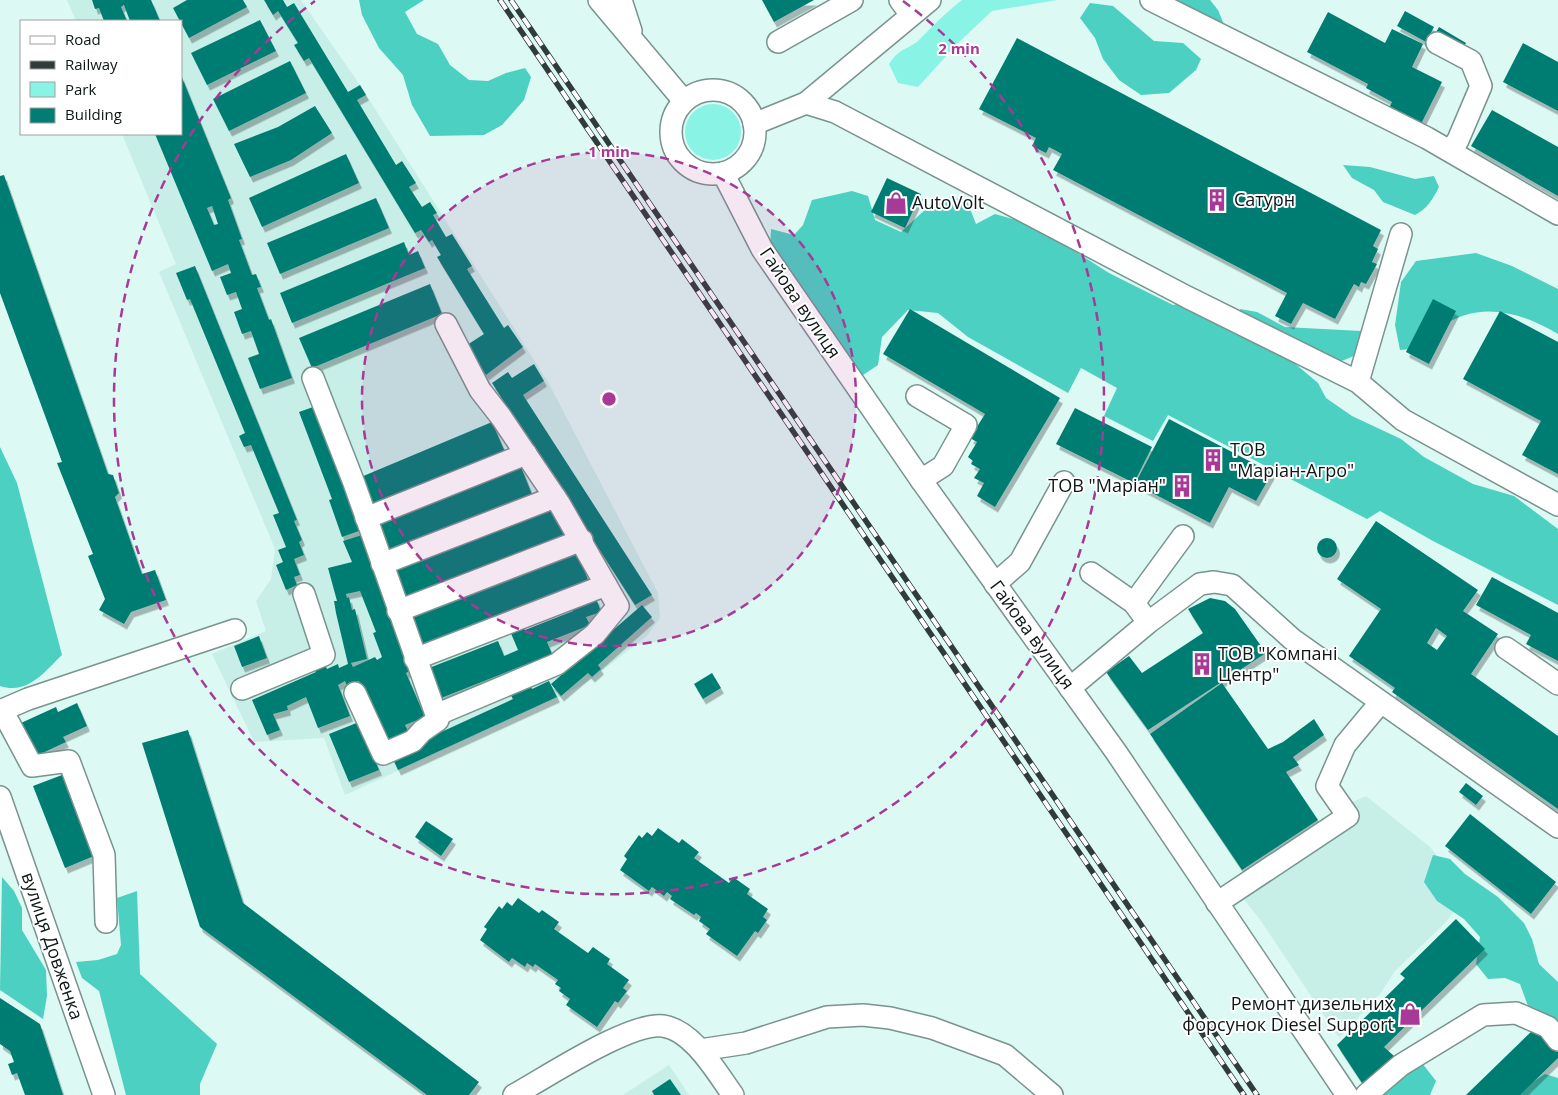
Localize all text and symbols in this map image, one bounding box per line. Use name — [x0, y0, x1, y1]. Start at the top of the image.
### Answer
legend — [20, 20, 182, 135]
text: Road — [65, 29, 101, 49]
text: 2 min — [938, 38, 980, 58]
text: Railway — [65, 54, 118, 74]
text: Park — [65, 79, 96, 99]
text: Building — [65, 104, 122, 124]
text: 1 min — [588, 141, 630, 161]
building icon: Сатурн — [1204, 187, 1230, 213]
place label: Сатурн — [1234, 187, 1295, 211]
shop icon: AutoVolt — [883, 190, 909, 216]
place label: AutoVolt — [912, 190, 984, 214]
street label: Гайова вулиця — [755, 242, 847, 363]
centre of rings — [600, 390, 618, 408]
place label: ТОВ "Маріан-Агро" — [1230, 437, 1354, 482]
building icon: ТОВ "Маріан-Агро" — [1200, 447, 1226, 473]
place label: ТОВ "Маріан" — [1048, 473, 1166, 497]
building icon: ТОВ "Маріан" — [1169, 473, 1195, 499]
street label: Гайова вулиця — [985, 575, 1080, 694]
place label: ТОВ "Компані Центр" — [1218, 641, 1338, 686]
building icon: ТОВ "Компані Центр" — [1189, 651, 1215, 677]
street label: вулиця Довженка — [16, 869, 89, 1023]
place label: Ремонт дизельних форсунок Diesel Support — [1182, 991, 1395, 1036]
shop icon: Ремонт дизельних форсунок Diesel Support — [1397, 1001, 1423, 1027]

